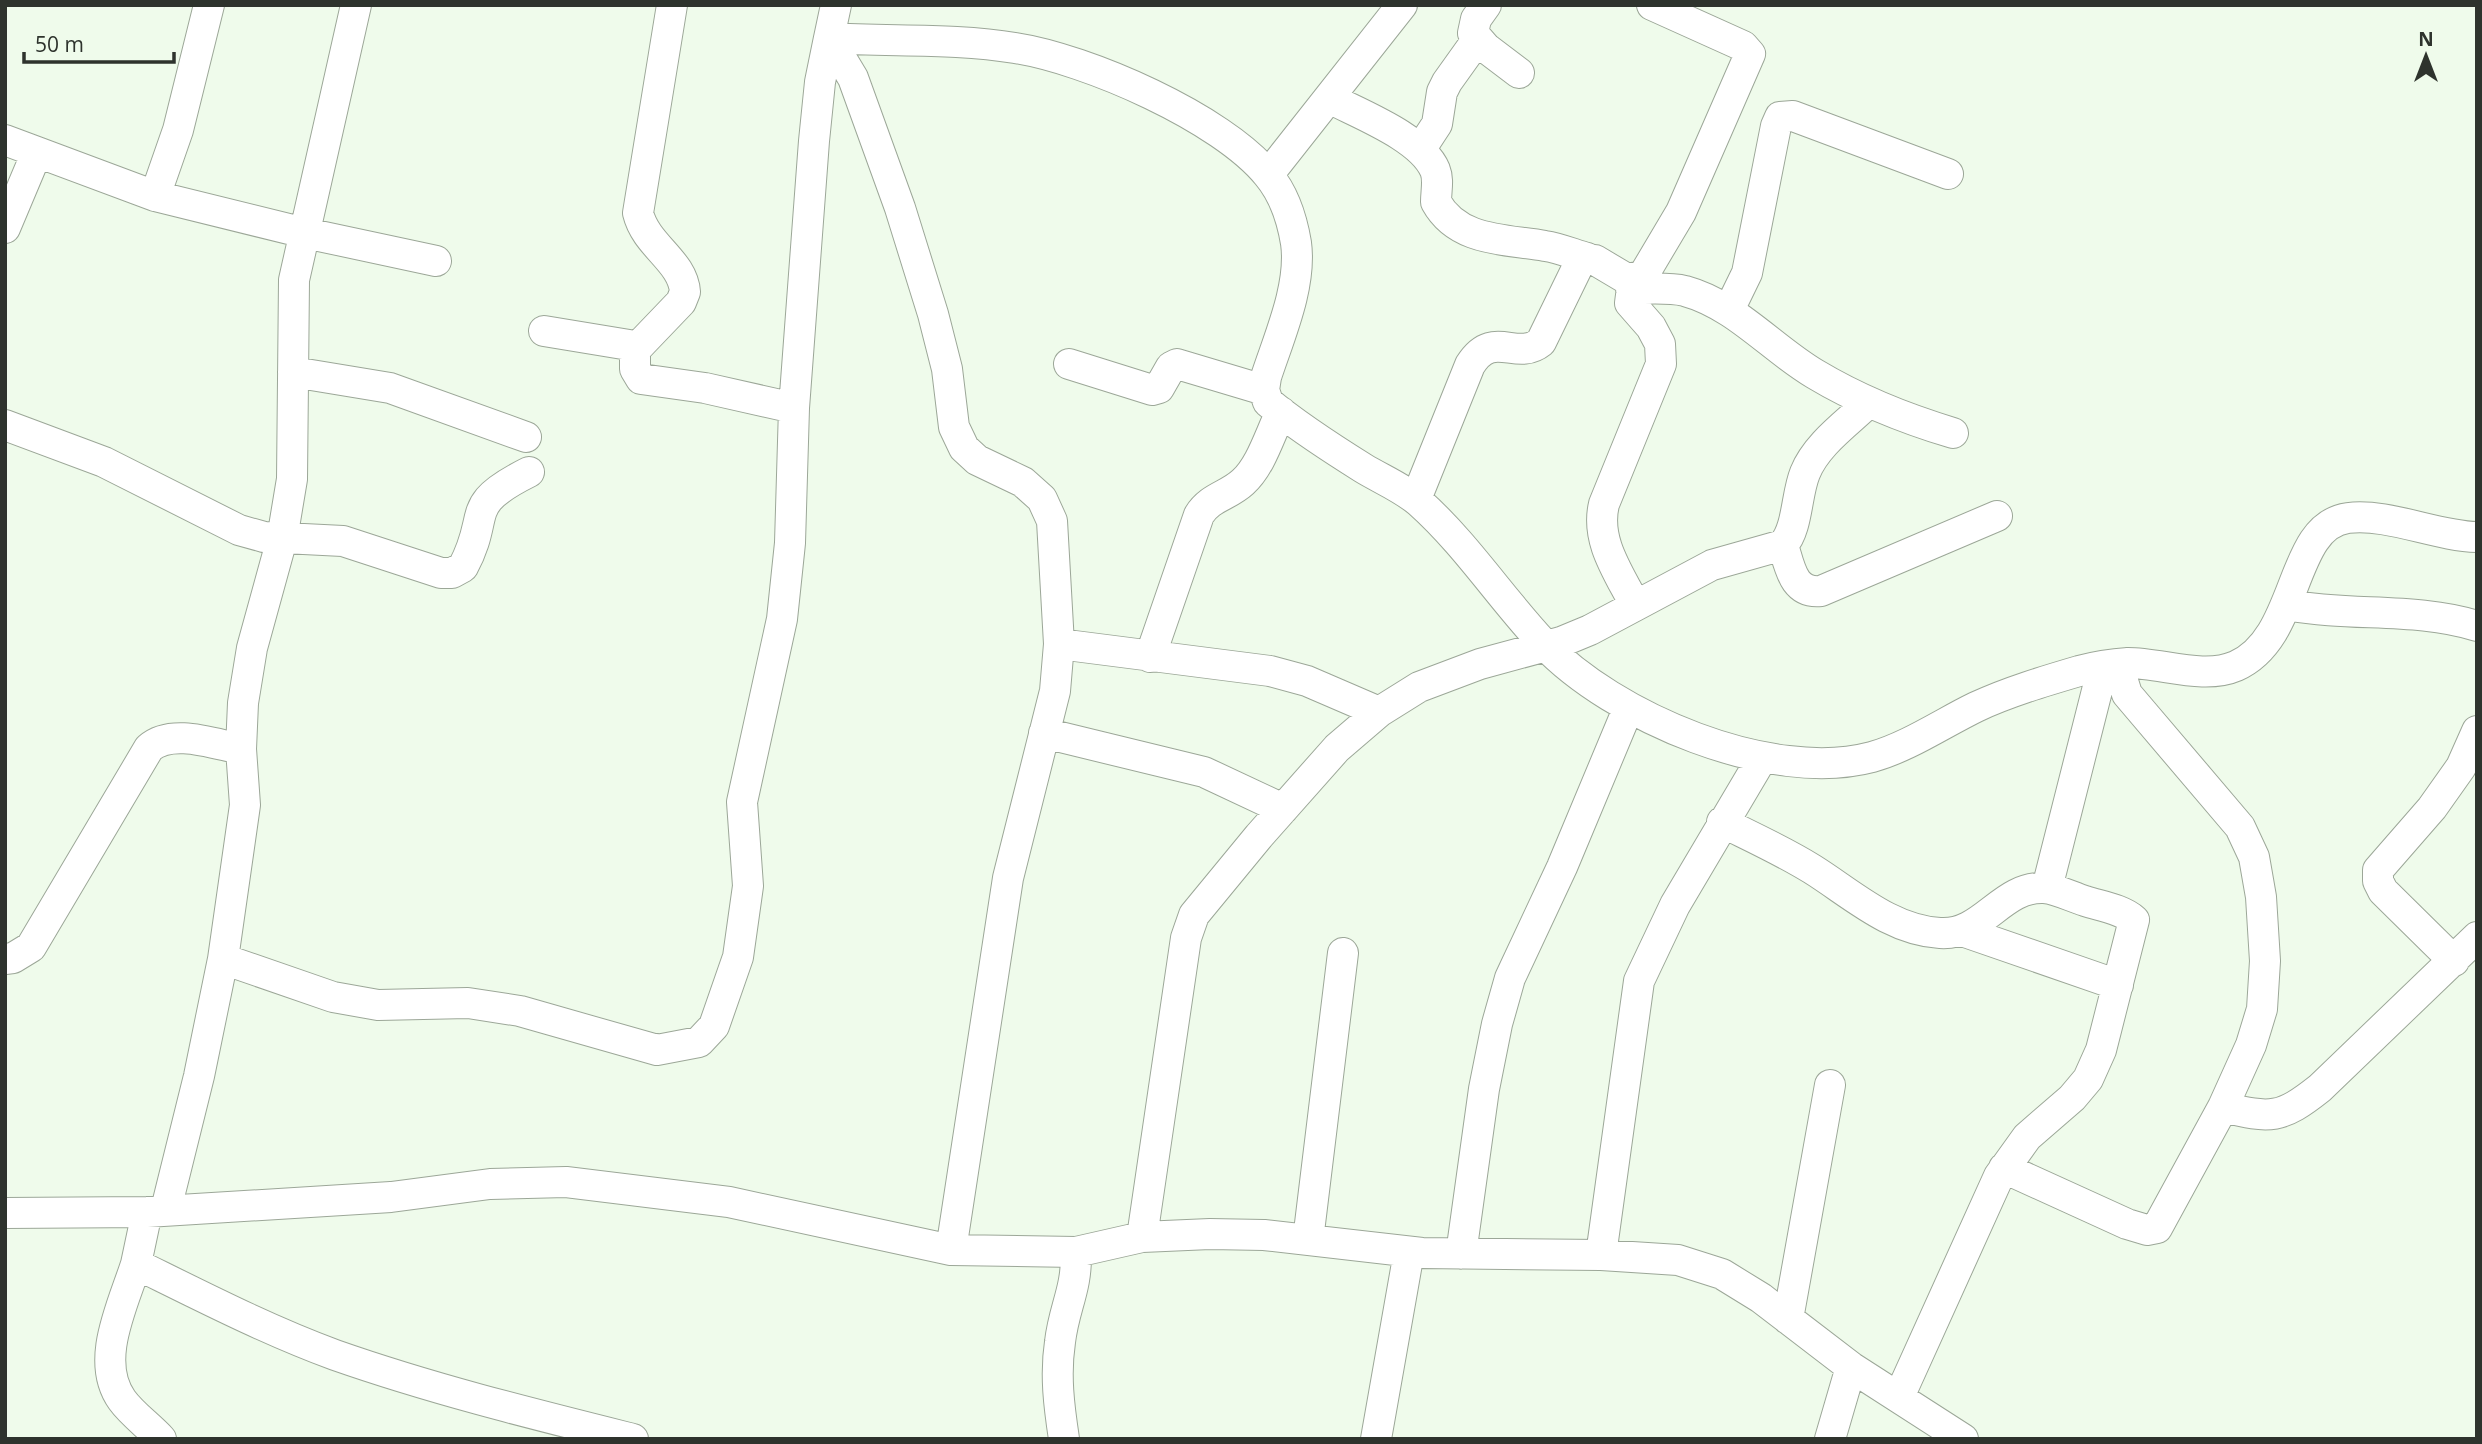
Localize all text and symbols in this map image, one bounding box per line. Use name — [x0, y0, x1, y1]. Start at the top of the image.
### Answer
scale bar — [24, 21, 175, 65]
north arrow — [2391, 21, 2461, 91]
text: N — [2418, 26, 2434, 52]
text: 50 m — [35, 30, 84, 58]

